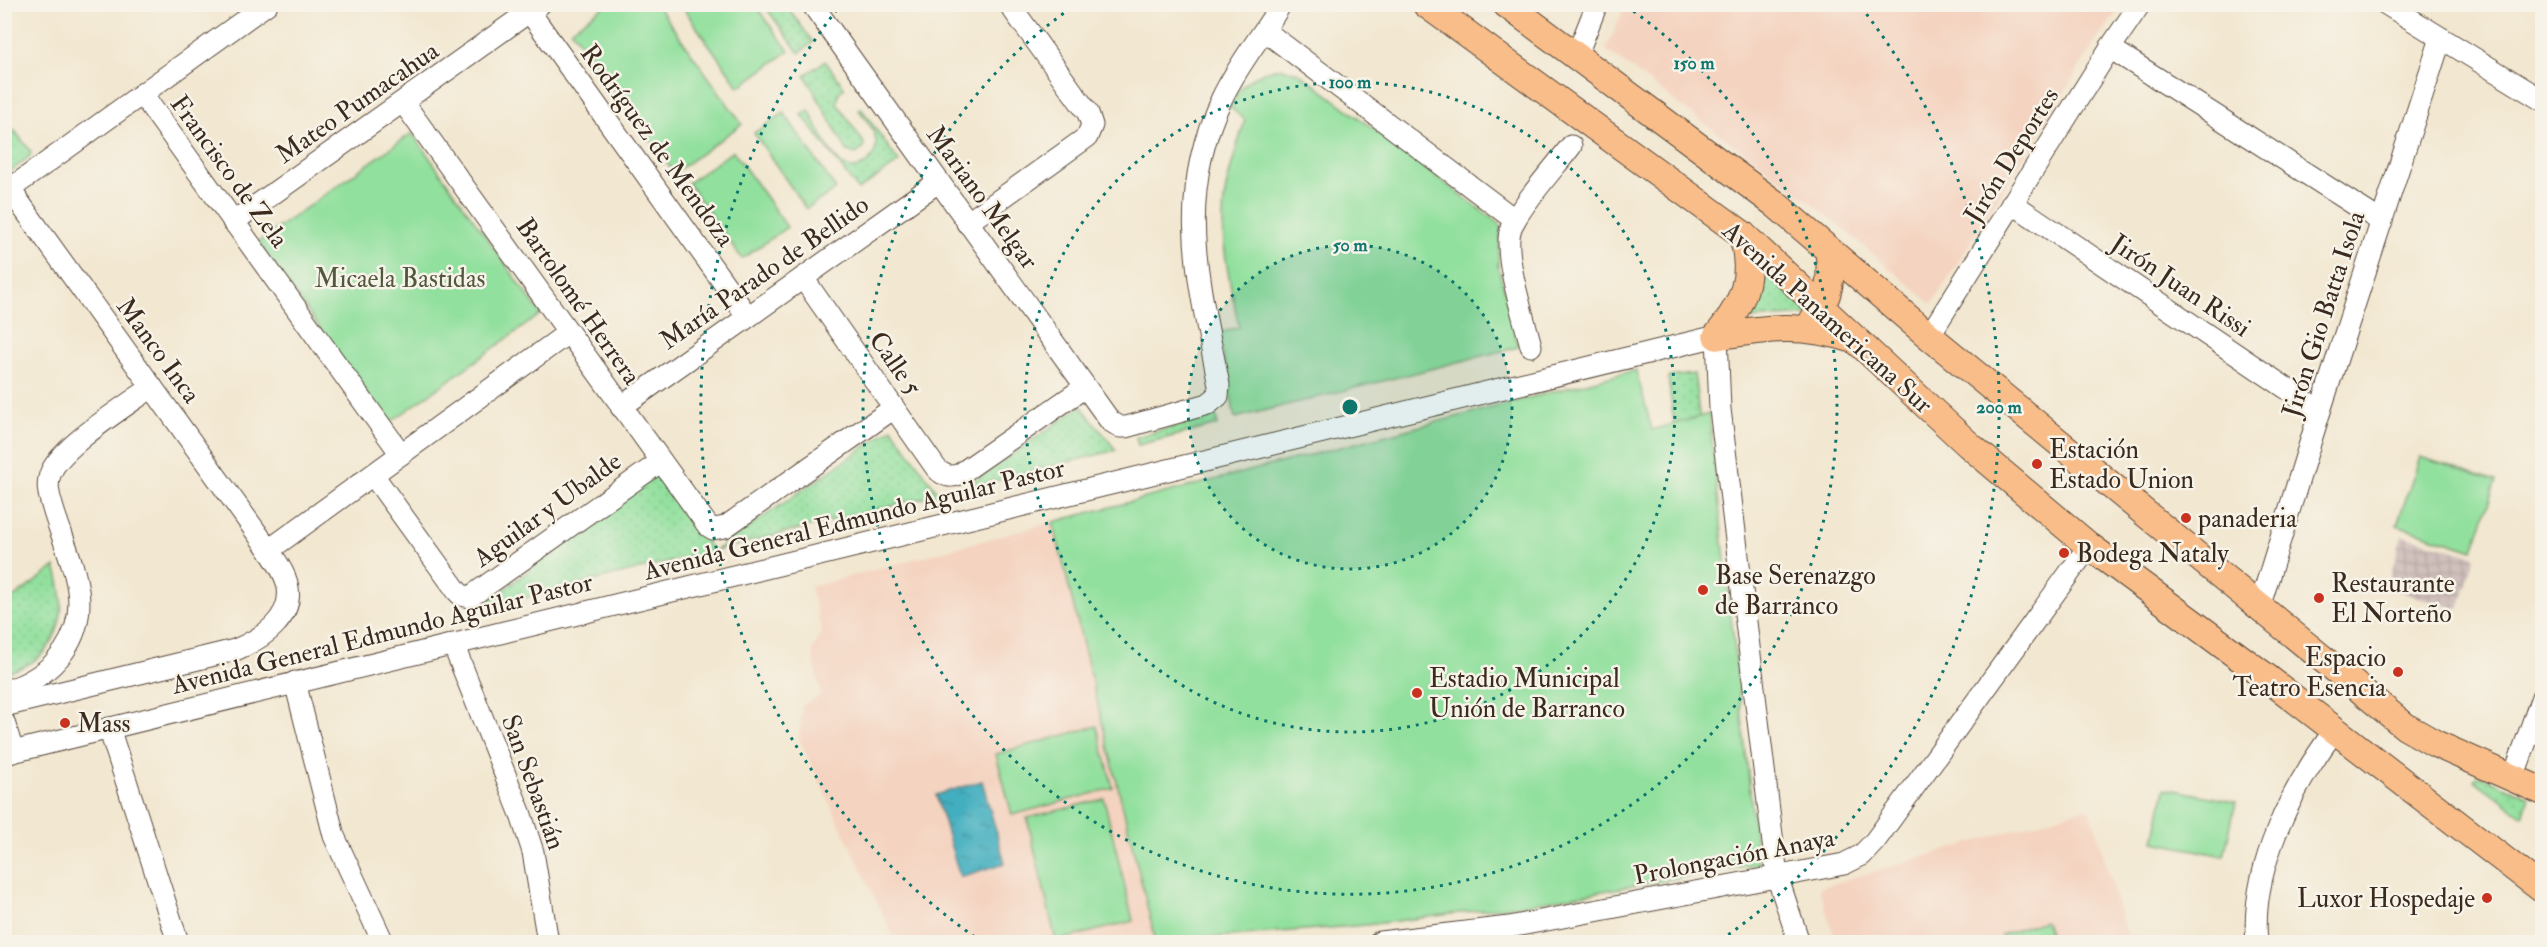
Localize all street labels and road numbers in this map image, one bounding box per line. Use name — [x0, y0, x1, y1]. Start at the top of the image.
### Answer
street label: Mateo Pumacahua — [270, 35, 445, 171]
street label: Rodríguez de Mendoza — [573, 38, 742, 253]
street label: Jirón Deportes — [1957, 82, 2067, 231]
street label: Francisco de Zela — [163, 89, 295, 254]
street label: Mariano Melgar — [919, 120, 1045, 276]
street label: María Parado de Bellido — [654, 189, 875, 357]
street label: Jirón Gio Batta Isola — [2275, 207, 2372, 422]
street label: Bartolomé Herrera — [509, 212, 648, 391]
street label: Avenida Panamericana Sur — [1715, 214, 1939, 421]
street label: Jirón Juan Rissi — [2104, 227, 2256, 344]
street label: Manco Inca — [109, 292, 207, 410]
street label: Calle 5 — [862, 325, 929, 402]
street label: Aguilar y Ubalde — [467, 445, 628, 575]
street label: Avenida General Edmundo Aguilar Pastor — [640, 452, 1068, 588]
street label: Avenida General Edmundo Aguilar Pastor — [168, 566, 596, 702]
street label: San Sebastián — [494, 711, 572, 854]
street label: Prolongación Anaya — [1631, 822, 1838, 892]

